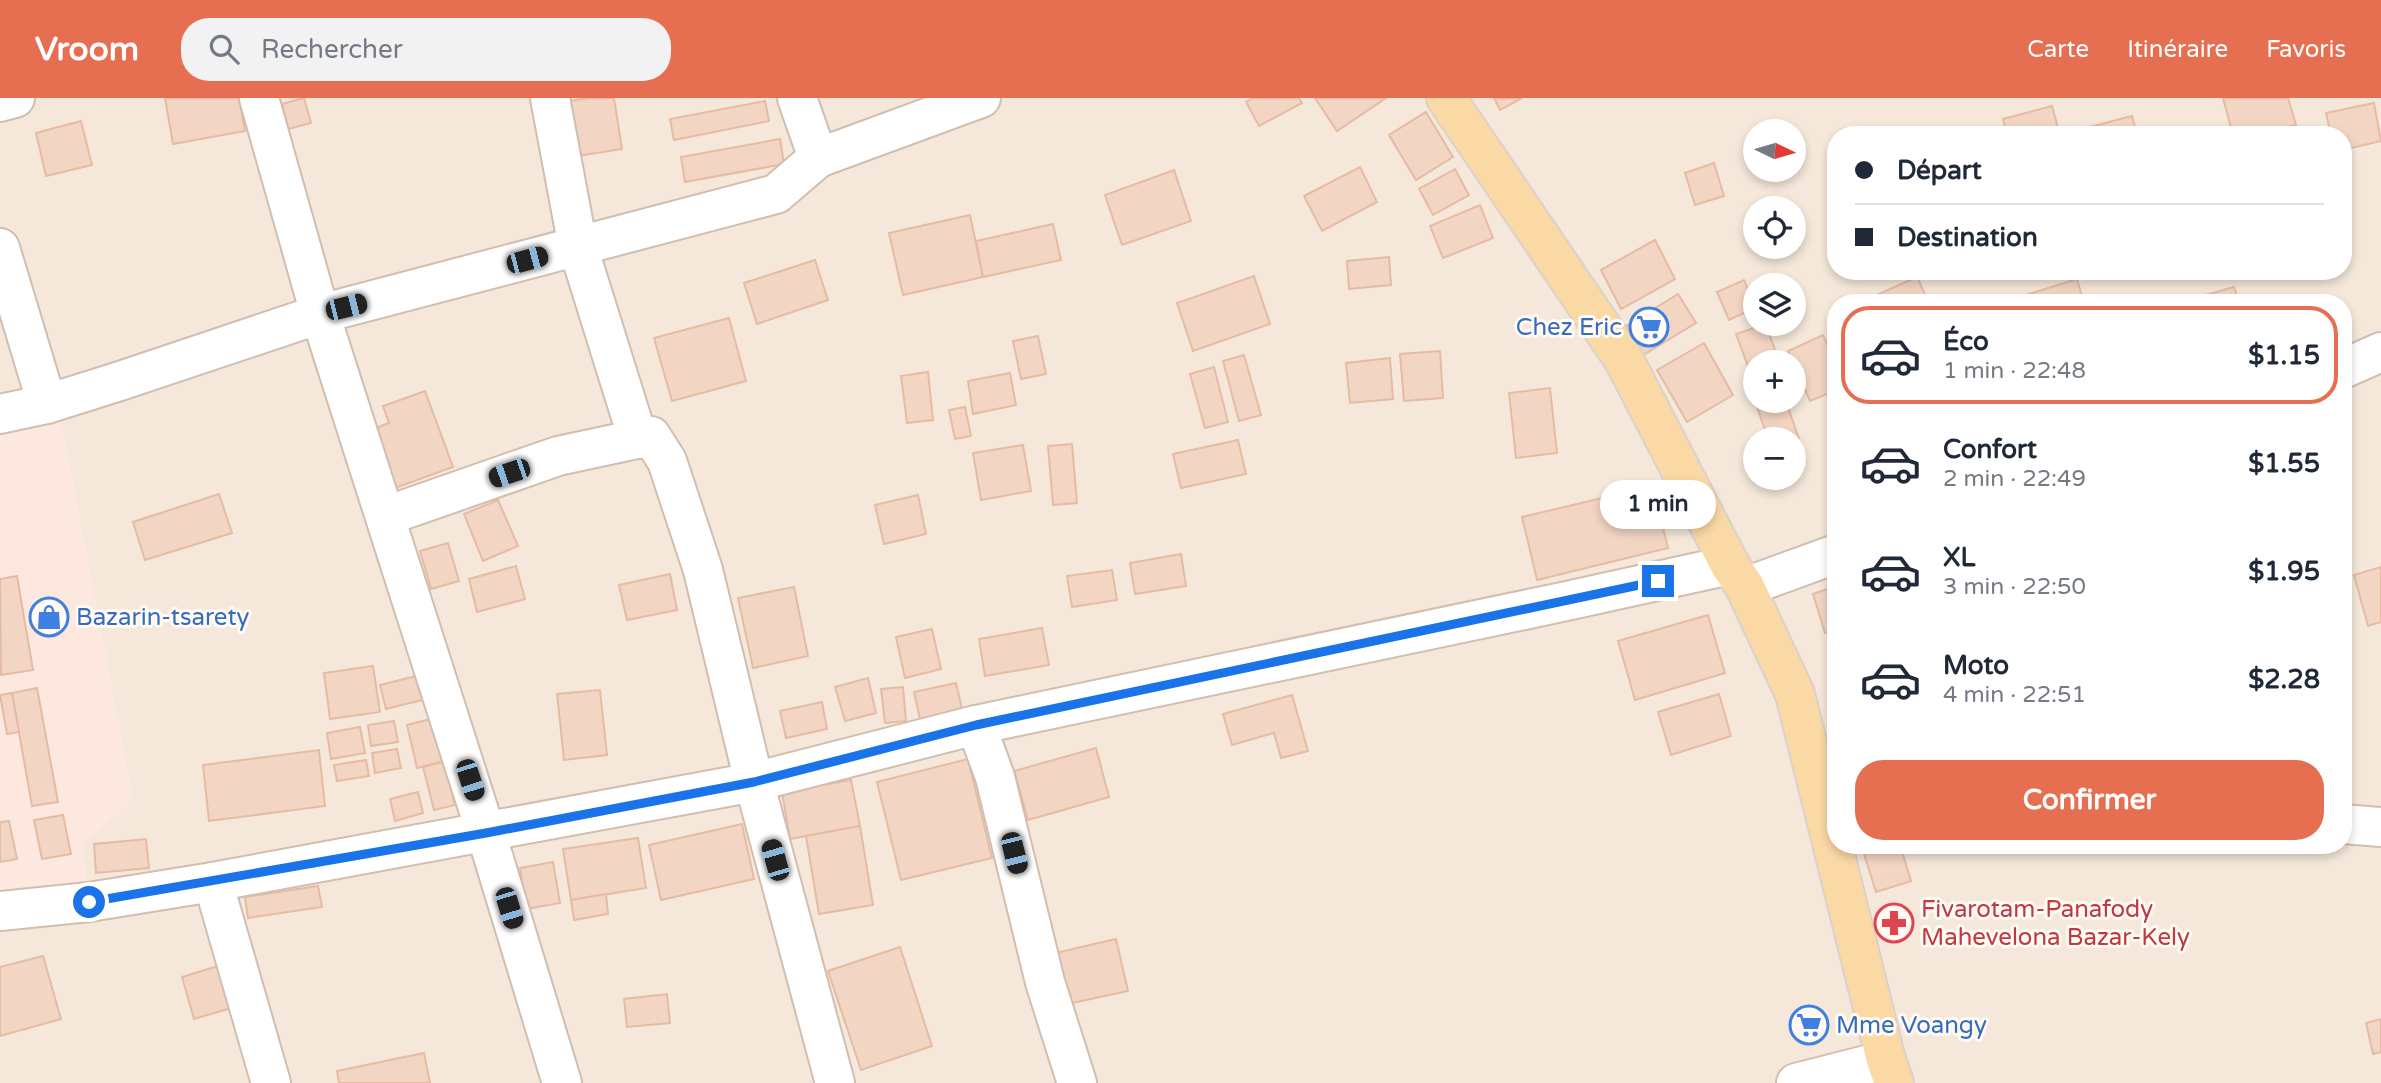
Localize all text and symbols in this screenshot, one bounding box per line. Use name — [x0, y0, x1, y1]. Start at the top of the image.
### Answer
search box — [181, 18, 671, 81]
text: Vroom — [35, 30, 139, 69]
icon: search — [205, 30, 243, 68]
text: Rechercher — [261, 34, 403, 65]
text: Carte — [2027, 35, 2089, 64]
text: Itinéraire — [2127, 35, 2228, 64]
text: Favoris — [2266, 35, 2346, 64]
north arrow — [1743, 119, 1806, 182]
map controls — [1743, 119, 1806, 490]
text: Départ — [1897, 155, 1982, 186]
button: locate — [1743, 196, 1806, 259]
text: Destination — [1897, 222, 2038, 253]
car — [504, 244, 551, 276]
button: layers — [1743, 273, 1806, 336]
car — [324, 292, 369, 322]
supermarket icon: Chez Eric — [1628, 306, 1670, 348]
place label: Chez Eric — [1516, 313, 1622, 342]
icon: car — [1859, 324, 1922, 387]
text: Éco — [1943, 326, 1989, 357]
text: $1.15 — [2248, 340, 2320, 371]
button: + — [1743, 350, 1806, 413]
text: 1 min · 22:48 — [1943, 357, 2086, 385]
button: − — [1743, 427, 1806, 490]
icon: car — [1859, 432, 1922, 495]
text: Confort — [1943, 434, 2037, 465]
text: $1.55 — [2248, 448, 2320, 479]
car — [486, 456, 533, 490]
text: 2 min · 22:49 — [1943, 465, 2086, 493]
callout: 1 min — [1600, 480, 1716, 528]
text: 1 min — [1627, 490, 1689, 518]
icon: car — [1859, 540, 1922, 603]
text: XL — [1943, 542, 1975, 573]
text: $1.95 — [2248, 556, 2320, 587]
route end — [1642, 565, 1674, 597]
text: 3 min · 22:50 — [1943, 573, 2086, 601]
shop icon: Bazarin-tsarety — [28, 596, 70, 638]
place label: Bazarin-tsarety — [76, 603, 249, 632]
icon: car — [1859, 648, 1922, 711]
text: Moto — [1943, 650, 2009, 681]
text: $2.28 — [2248, 664, 2320, 695]
text: 4 min · 22:51 — [1943, 681, 2086, 709]
car — [454, 757, 487, 803]
button: Confirmer — [1855, 760, 2324, 840]
car — [999, 830, 1030, 876]
car — [760, 837, 791, 883]
car — [493, 885, 526, 931]
route start — [73, 886, 105, 918]
place label: Fivarotam-Panafody Mahevelona Bazar-Kely — [1921, 895, 2190, 952]
pharmacy icon: Fivarotam-Panafody Mahevelona Bazar-Kely — [1873, 902, 1915, 944]
supermarket icon: Mme Voangy — [1788, 1004, 1830, 1046]
place label: Mme Voangy — [1836, 1011, 1987, 1040]

